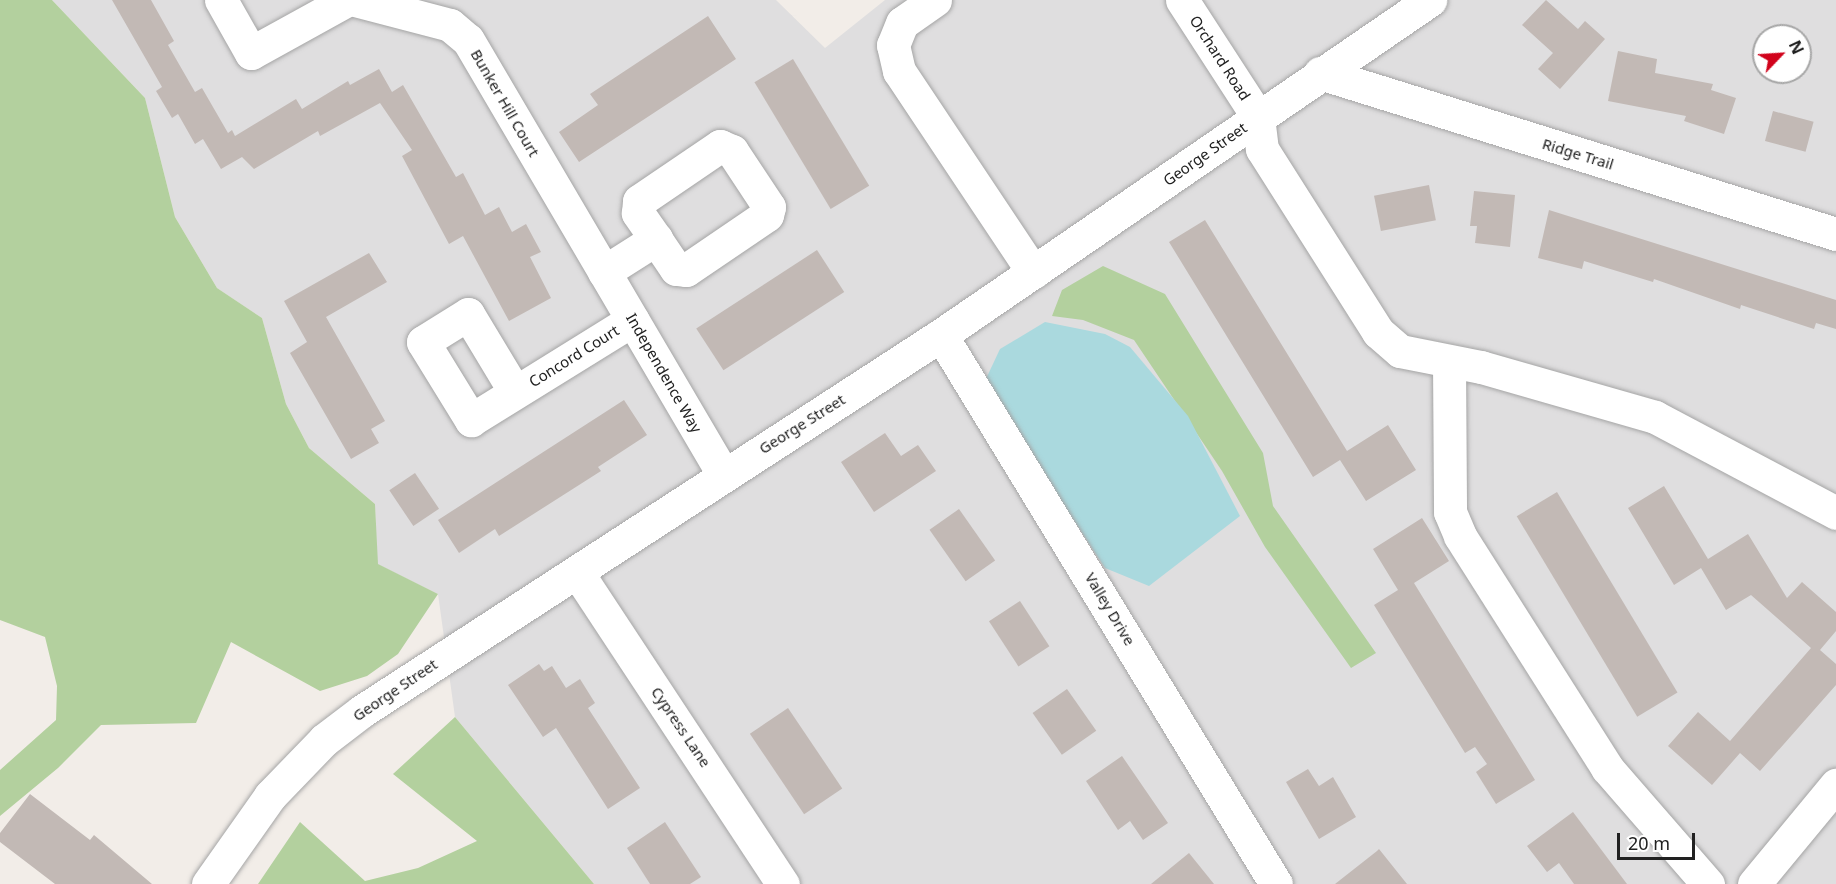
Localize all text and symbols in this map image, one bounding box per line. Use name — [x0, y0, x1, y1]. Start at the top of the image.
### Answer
street label: Orchard Road — [1186, 12, 1254, 104]
north arrow — [1752, 24, 1812, 84]
text: N — [1784, 37, 1809, 58]
street label: Bunker Hill Court — [467, 46, 543, 160]
street label: George Street — [1160, 119, 1250, 189]
street label: Ridge Trail — [1540, 135, 1616, 173]
street label: Independence Way — [622, 310, 706, 436]
street label: Concord Court — [526, 321, 622, 391]
street label: George Street — [756, 390, 848, 458]
street label: Valley Drive — [1081, 569, 1139, 649]
street label: George Street — [349, 655, 441, 725]
street label: Cypress Lane — [648, 683, 714, 771]
scale bar — [1620, 821, 1698, 859]
text: 20 m — [1628, 831, 1670, 855]

